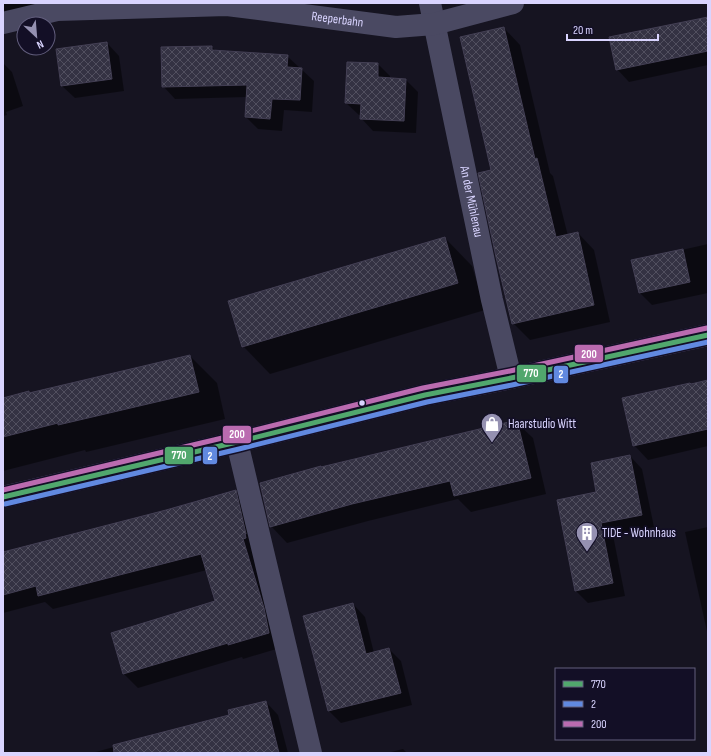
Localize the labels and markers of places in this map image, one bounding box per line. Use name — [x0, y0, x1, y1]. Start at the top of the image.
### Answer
unlabelled marker — [357, 398, 367, 408]
shop icon: Haarstudio Witt — [479, 411, 505, 444]
place label: Haarstudio Witt — [508, 416, 576, 432]
building icon: TIDE - Wohnhaus — [574, 520, 600, 553]
place label: TIDE - Wohnhaus — [602, 525, 676, 541]

